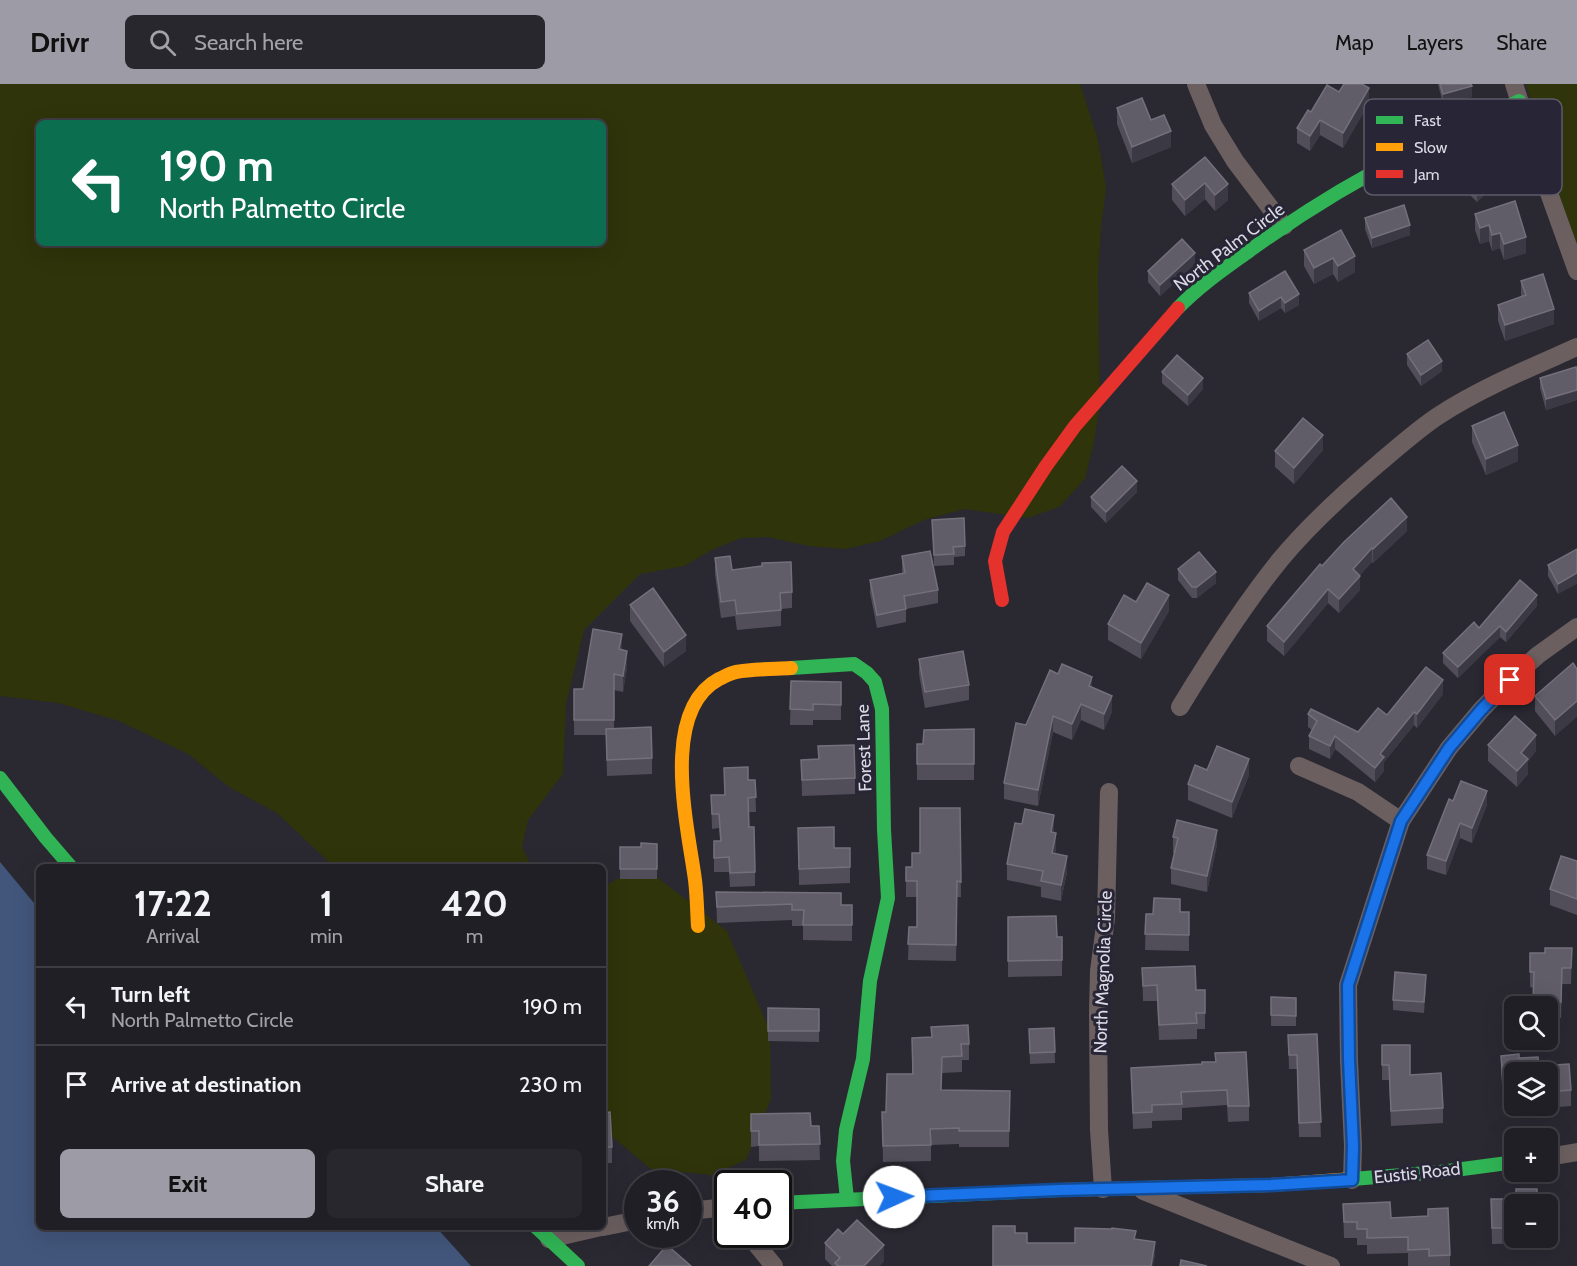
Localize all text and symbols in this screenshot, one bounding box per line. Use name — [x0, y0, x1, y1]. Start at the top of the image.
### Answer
search box — [125, 15, 545, 69]
text: Drivr — [30, 25, 89, 59]
icon: search — [146, 26, 179, 59]
text: Search here — [194, 29, 303, 56]
text: Map — [1335, 30, 1374, 55]
text: Layers — [1407, 30, 1463, 55]
text: Share — [1496, 30, 1547, 55]
legend — [1364, 99, 1562, 195]
text: Fast — [1414, 111, 1442, 130]
text: Slow — [1414, 138, 1448, 157]
text: 190 m — [159, 140, 274, 192]
icon: left — [60, 144, 138, 222]
text: Jam — [1413, 165, 1440, 184]
text: North Palmetto Circle — [159, 192, 405, 225]
street label: North Palm Circle — [1169, 198, 1289, 296]
pin — [1484, 654, 1535, 705]
icon: arrive — [1493, 663, 1526, 696]
street label: Forest Lane — [851, 704, 877, 792]
text: 17:22 — [134, 881, 212, 925]
text: 1 — [320, 881, 333, 925]
text: 420 — [441, 881, 508, 925]
street label: North Magnolia Circle — [1089, 890, 1117, 1054]
text: Arrival — [146, 924, 200, 948]
text: min — [310, 924, 343, 948]
text: m — [466, 924, 483, 948]
text: Turn left — [111, 981, 190, 1008]
icon: left — [60, 990, 93, 1023]
text: 190 m — [523, 993, 582, 1020]
map controls — [1504, 996, 1558, 1248]
button: search — [1504, 996, 1558, 1050]
text: North Palmetto Circle — [111, 1008, 294, 1032]
button: layers — [1504, 1062, 1558, 1116]
icon: arrive — [60, 1068, 93, 1101]
text: Arrive at destination — [111, 1071, 301, 1098]
text: 230 m — [519, 1071, 582, 1098]
button: + — [1504, 1128, 1558, 1182]
button: Exit — [60, 1149, 315, 1218]
button: Share — [327, 1149, 582, 1218]
street label: Eustis Road — [1373, 1158, 1461, 1188]
position arrow — [862, 1165, 926, 1229]
speed limit sign: 40 — [714, 1170, 792, 1248]
text: 36 — [646, 1183, 680, 1220]
button: − — [1504, 1194, 1558, 1248]
text: km/h — [647, 1215, 679, 1233]

